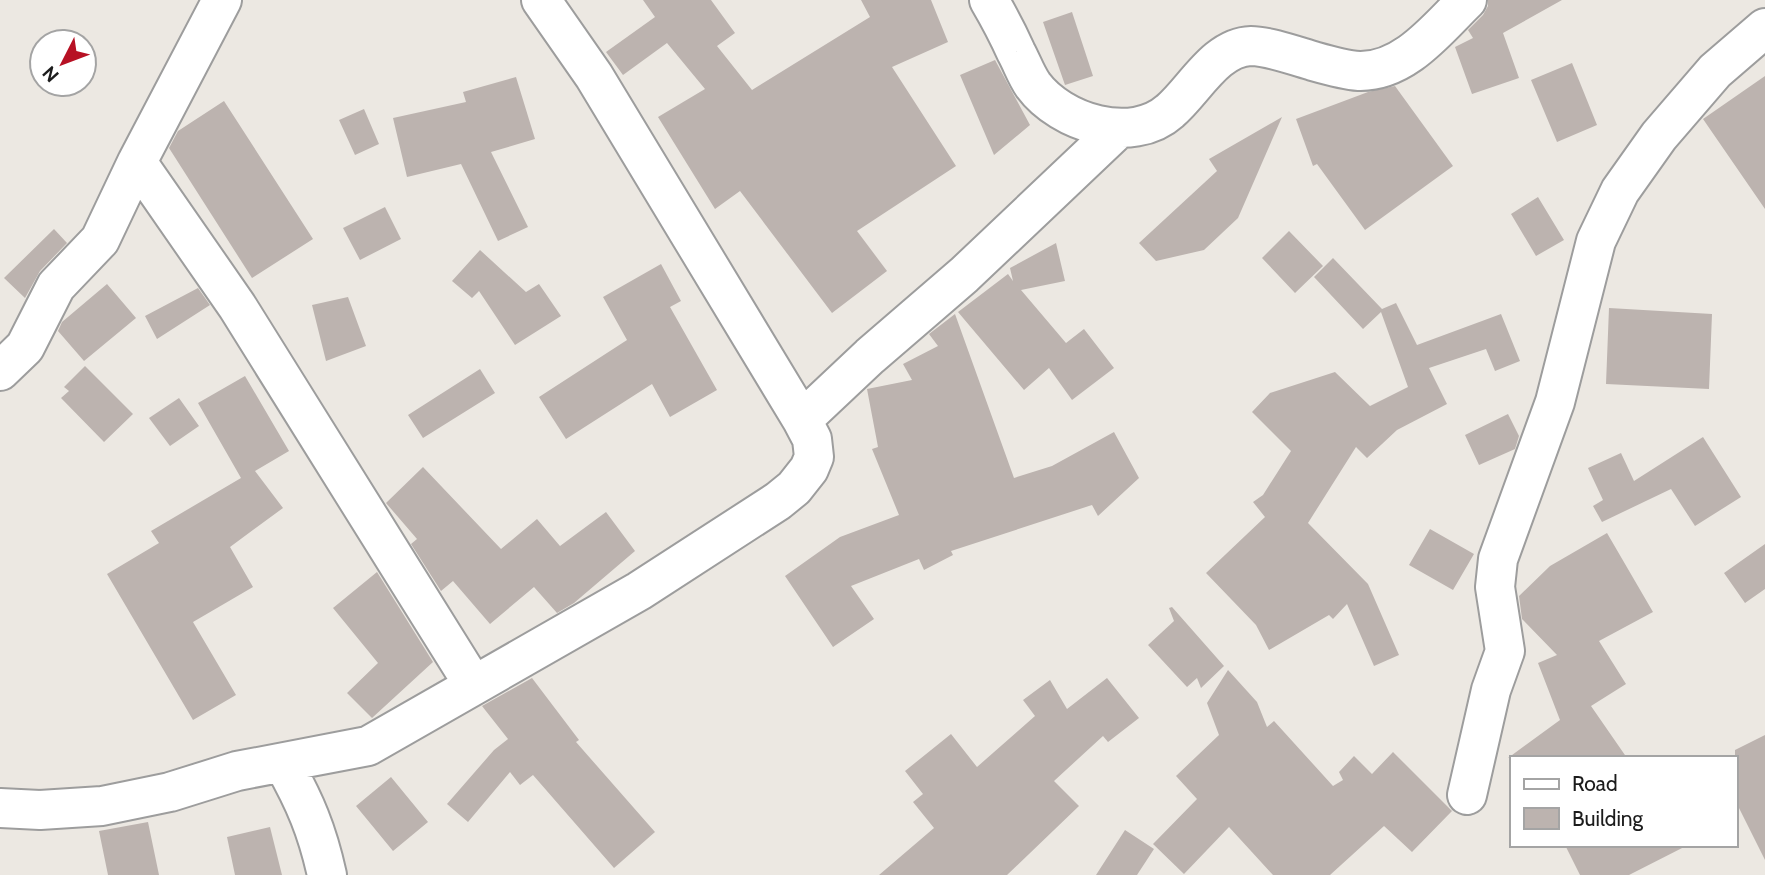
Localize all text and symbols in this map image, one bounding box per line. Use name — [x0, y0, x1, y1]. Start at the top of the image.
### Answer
north arrow — [28, 28, 98, 98]
text: N — [38, 61, 64, 87]
legend — [1510, 756, 1737, 847]
text: Road — [1572, 771, 1618, 796]
text: Building — [1572, 806, 1644, 831]

